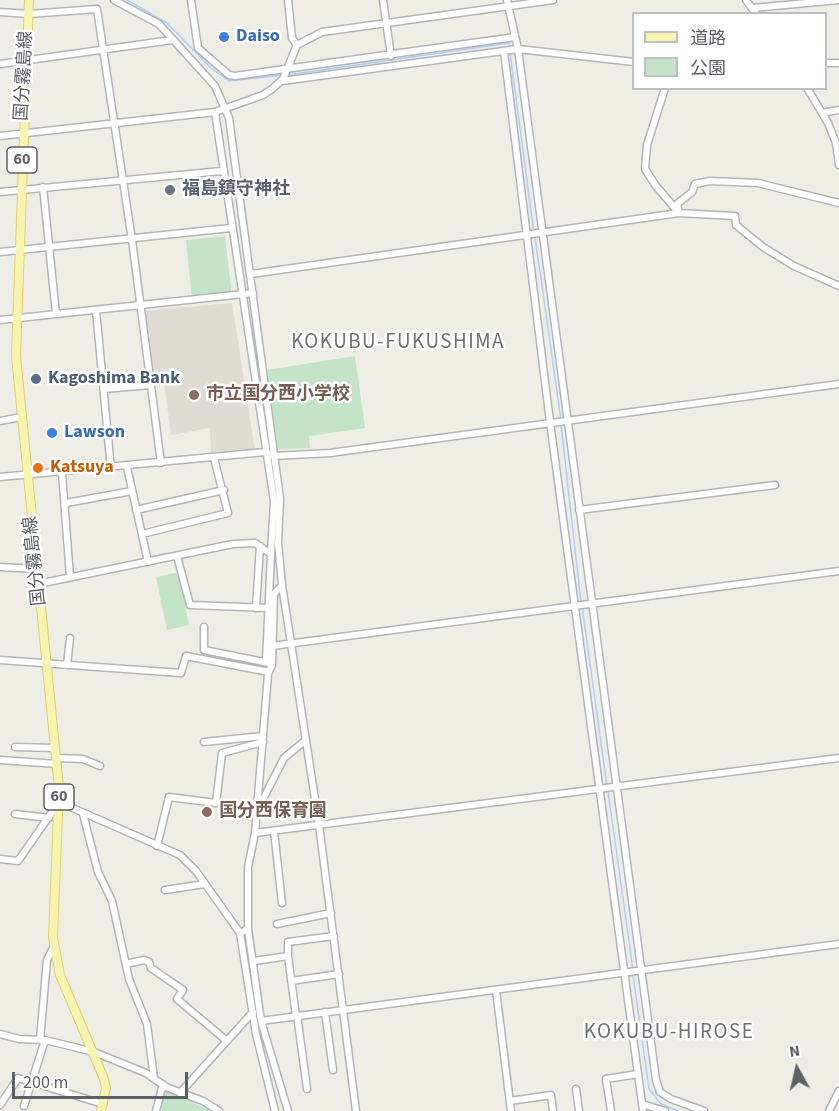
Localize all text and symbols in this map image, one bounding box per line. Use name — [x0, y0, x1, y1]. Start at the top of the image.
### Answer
legend — [632, 12, 827, 90]
place label: Daiso — [236, 26, 280, 48]
text: 道路 — [690, 26, 726, 51]
street label: 国分霧島線 — [12, 30, 38, 122]
marker: Daiso — [217, 30, 231, 44]
text: 公園 — [690, 56, 726, 81]
road number: 60 — [7, 147, 37, 173]
place label: 福島鎮守神社 — [182, 179, 290, 201]
marker: 福島鎮守神社 — [163, 183, 177, 197]
district label: KOKUBU-FUKUSHIMA — [291, 330, 505, 356]
place label: Kagoshima Bank — [48, 368, 180, 390]
marker: Kagoshima Bank — [29, 372, 43, 386]
place label: 市立国分西小学校 — [206, 384, 350, 406]
marker: 市立国分西小学校 — [187, 388, 201, 402]
place label: Lawson — [64, 422, 125, 444]
marker: Lawson — [45, 426, 59, 440]
place label: Katsuya — [50, 457, 114, 479]
marker: Katsuya — [31, 461, 45, 475]
street label: 国分霧島線 — [21, 515, 51, 607]
road number: 60 — [44, 784, 74, 810]
place label: 国分西保育園 — [219, 801, 327, 823]
marker: 国分西保育園 — [200, 805, 214, 819]
district label: KOKUBU-HIROSE — [584, 1020, 754, 1046]
north arrow — [767, 1039, 827, 1099]
text: N — [788, 1040, 801, 1063]
scale bar — [15, 1060, 190, 1098]
text: 200 m — [23, 1070, 68, 1095]

